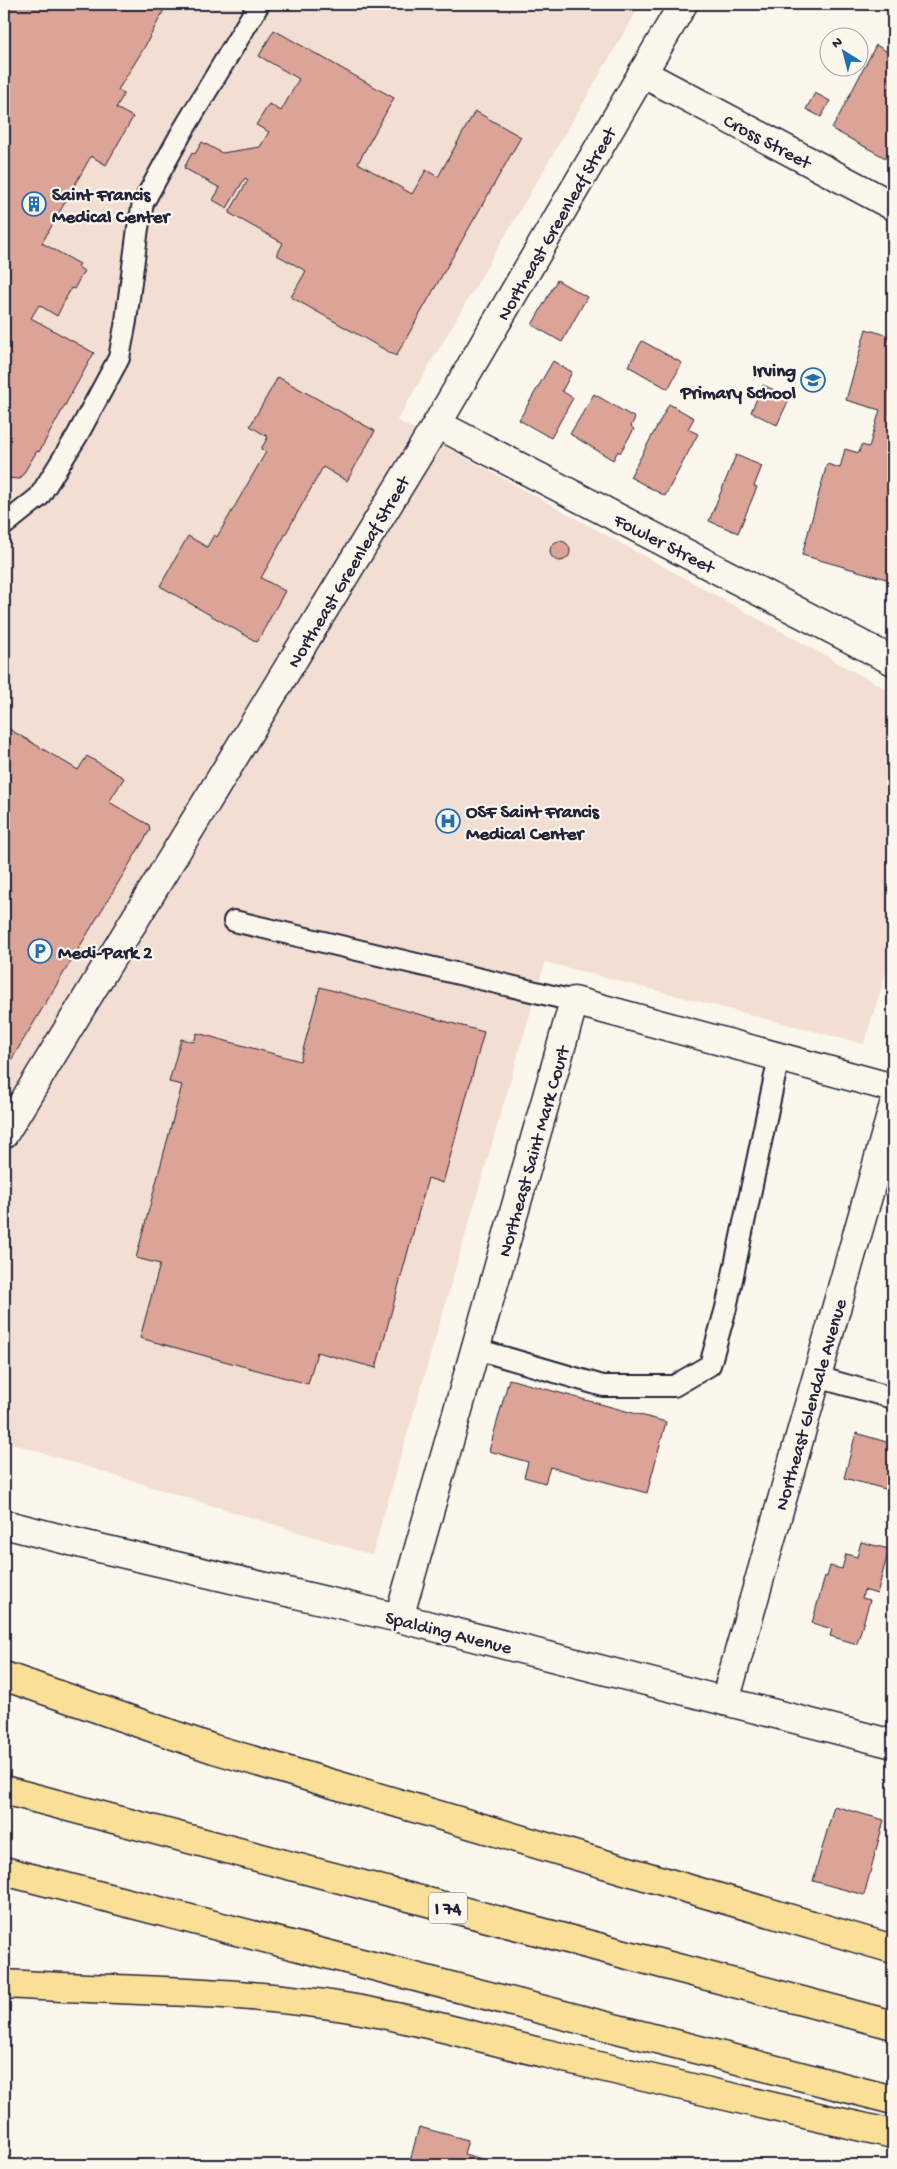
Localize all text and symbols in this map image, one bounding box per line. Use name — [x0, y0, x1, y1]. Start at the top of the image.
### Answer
north arrow — [820, 28, 870, 78]
text: N — [829, 34, 847, 53]
street label: Cross Street — [719, 110, 816, 177]
street label: Northeast Greenleaf Street — [493, 122, 624, 326]
place label: Saint Francis Medical Center — [52, 185, 172, 230]
building icon: Saint Francis Medical Center — [21, 191, 47, 217]
place label: Irving Primary School — [680, 361, 796, 406]
school or university icon: Irving Primary School — [800, 367, 826, 393]
street label: Northeast Greenleaf Street — [284, 471, 418, 673]
street label: Fowler Street — [608, 509, 720, 581]
place label: OSF Saint Francis Medical Center — [466, 802, 600, 847]
hospital icon: OSF Saint Francis Medical Center — [435, 808, 461, 834]
parking icon: Medi-Park 2 — [27, 938, 53, 964]
place label: Medi-Park 2 — [58, 943, 153, 966]
street label: Northeast Saint Mark Court — [494, 1042, 577, 1260]
street label: Northeast Glendale Avenue — [771, 1296, 854, 1513]
street label: Spalding Avenue — [382, 1608, 514, 1661]
road number: I 74 — [429, 1892, 467, 1924]

